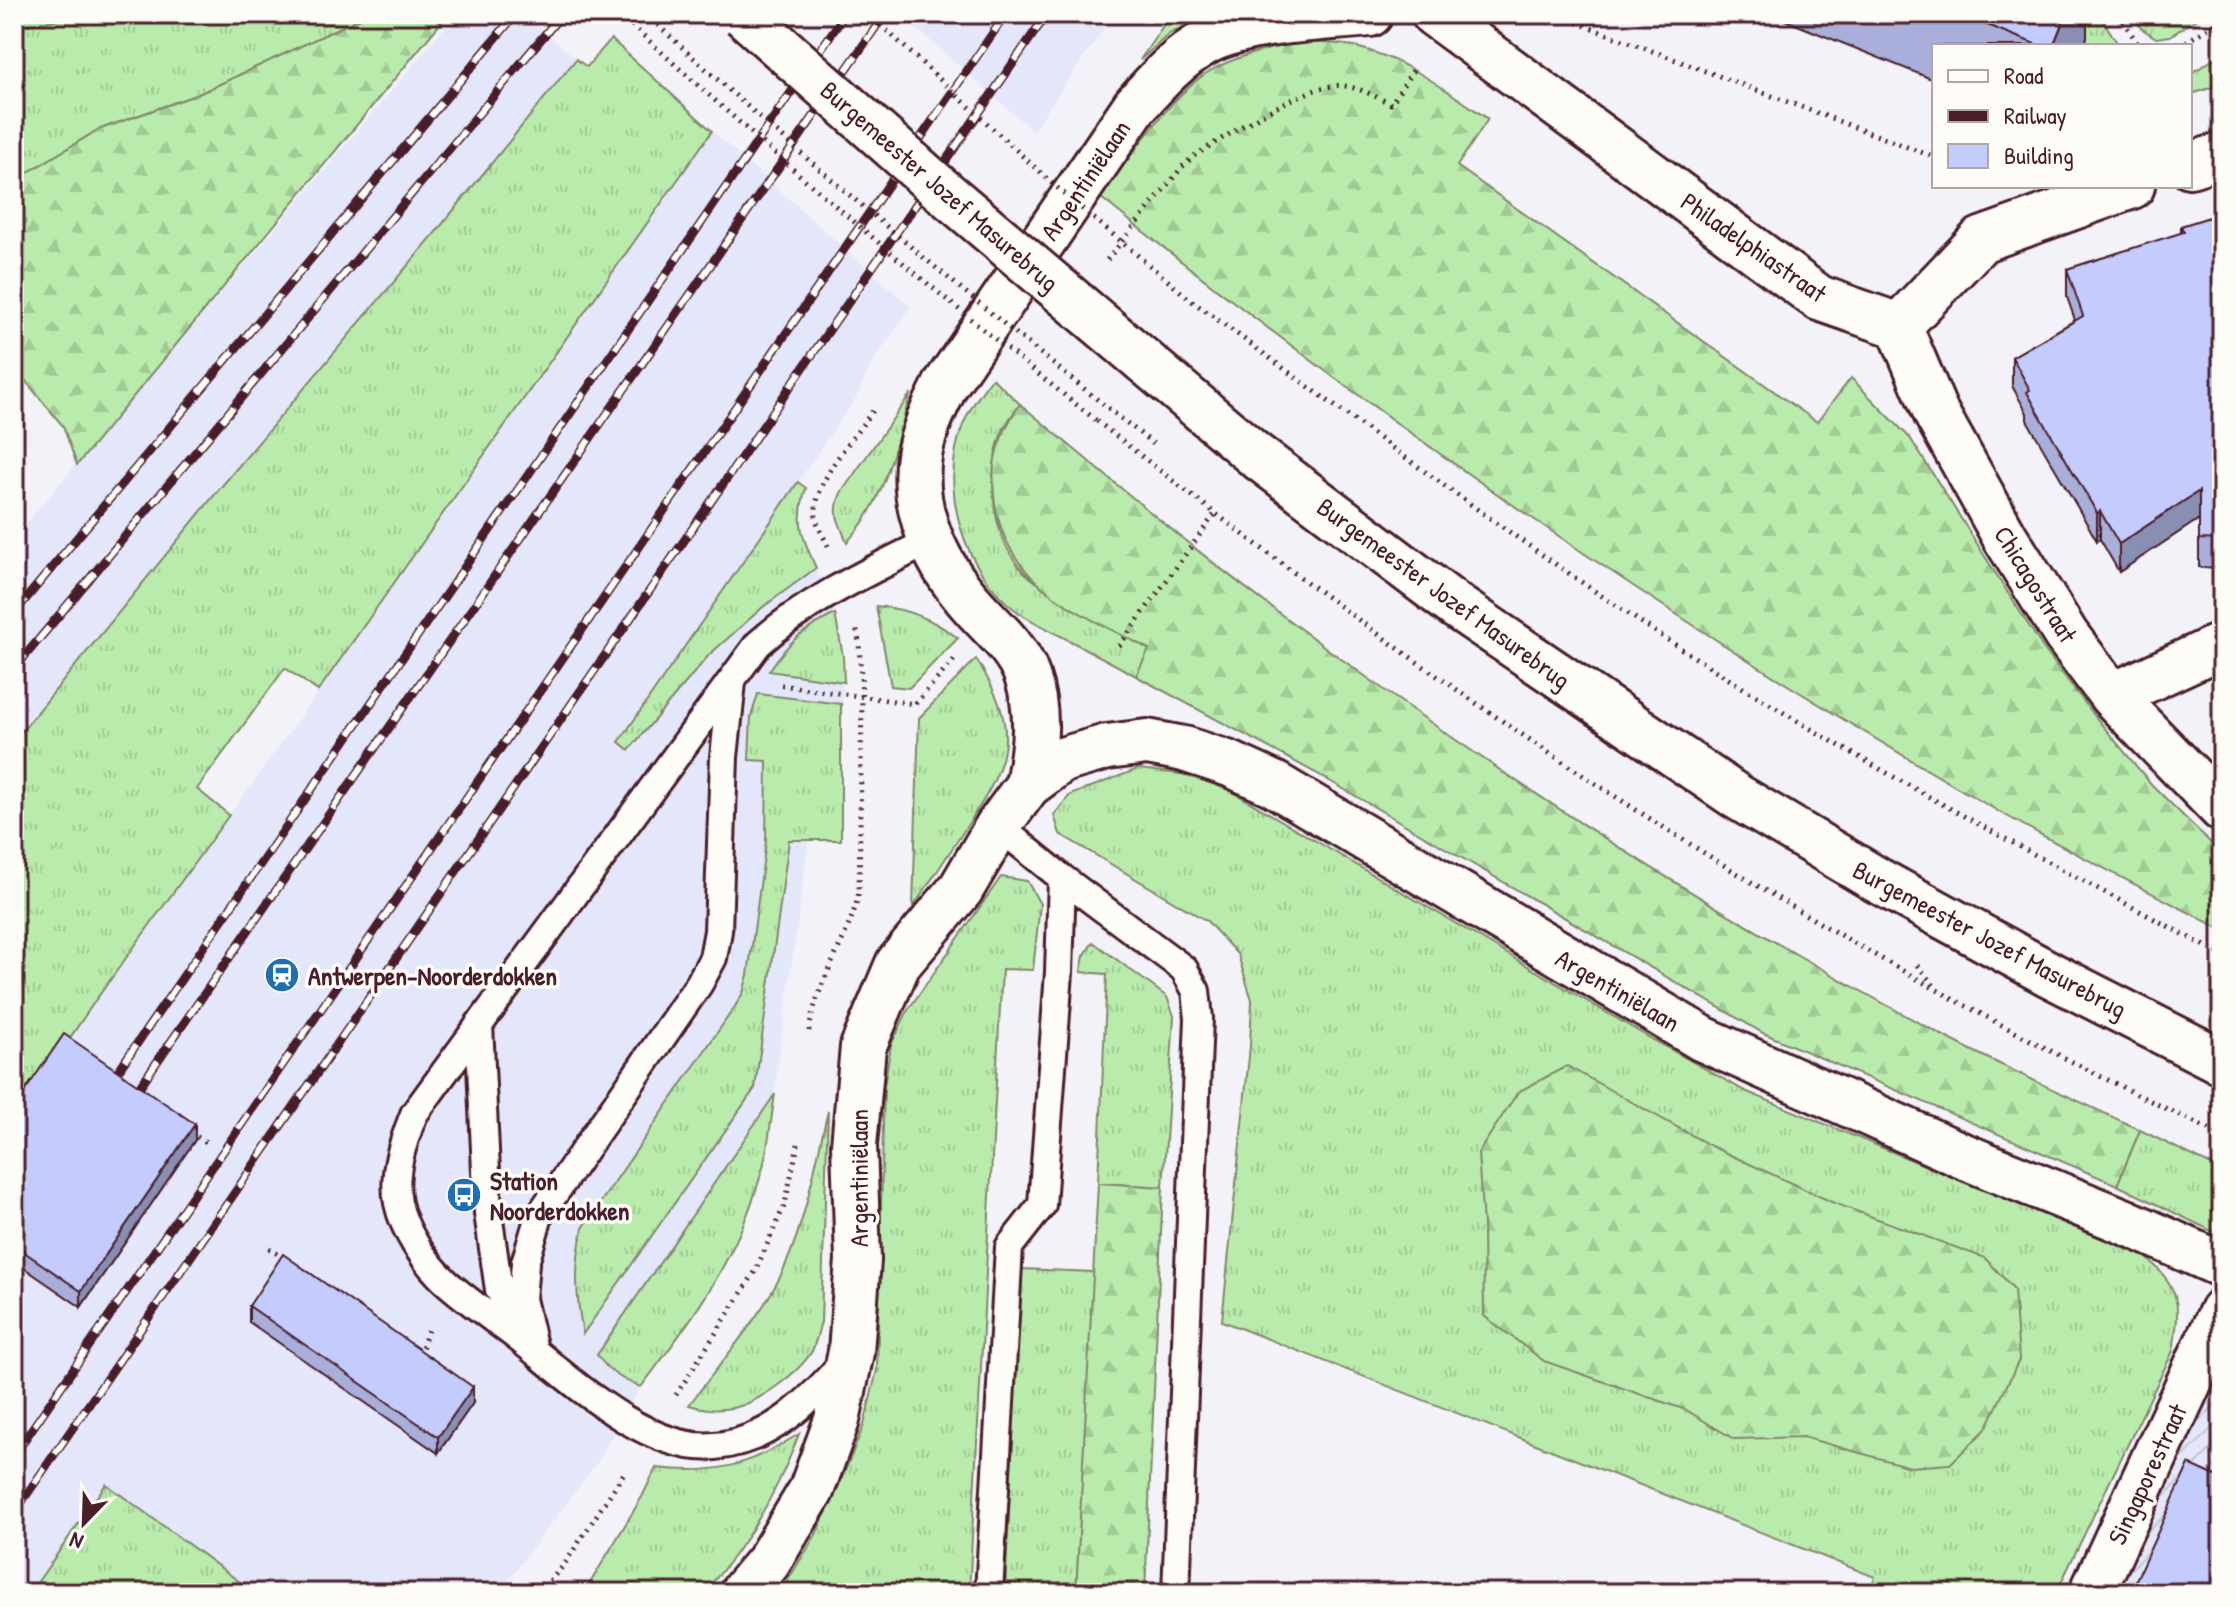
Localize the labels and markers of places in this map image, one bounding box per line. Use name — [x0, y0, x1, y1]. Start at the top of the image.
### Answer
station icon: Antwerpen-Noorderdokken — [263, 956, 301, 994]
place label: Antwerpen-Noorderdokken — [308, 958, 557, 994]
place label: Station Noorderdokken — [490, 1163, 630, 1228]
bus stop icon: Station Noorderdokken — [445, 1176, 483, 1214]

